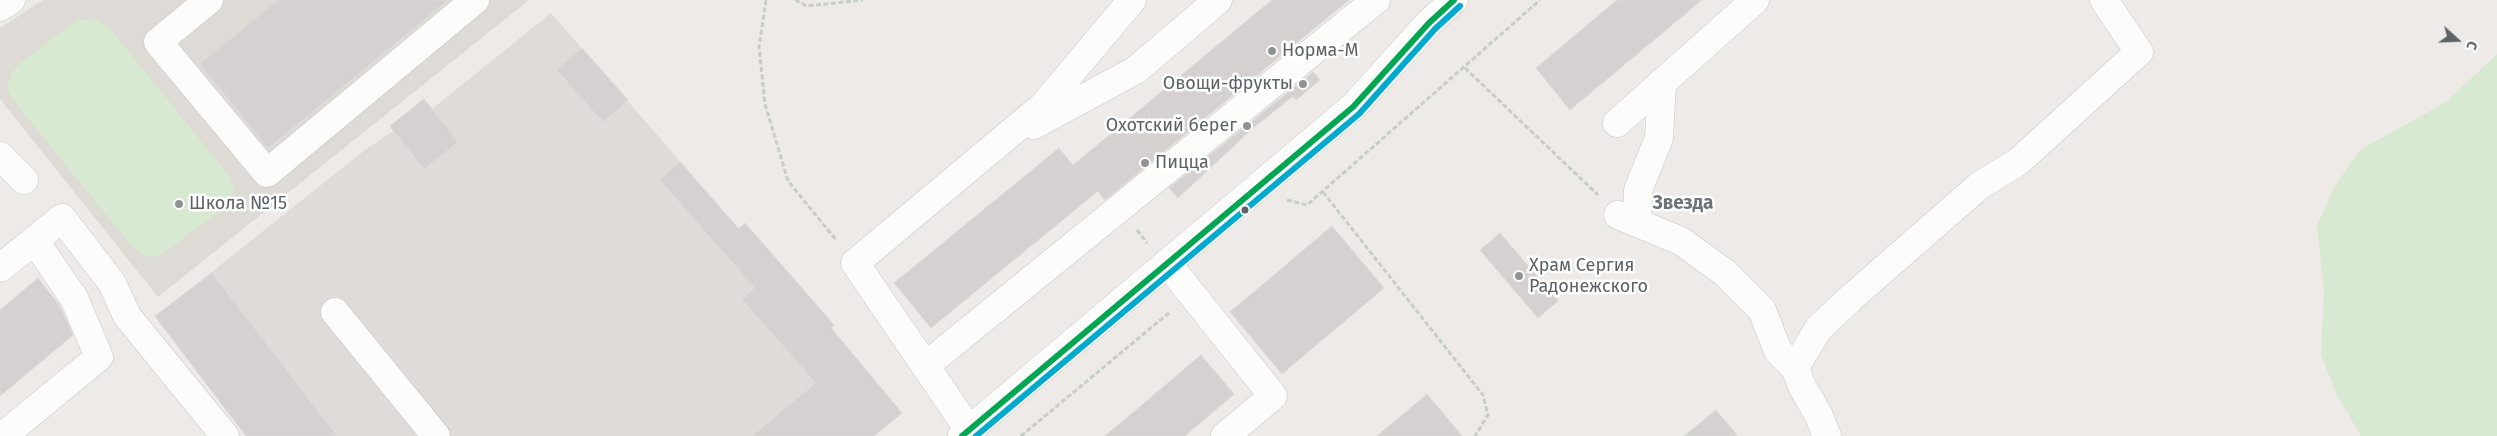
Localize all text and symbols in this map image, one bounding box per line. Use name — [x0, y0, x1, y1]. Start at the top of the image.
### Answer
north arrow — [2432, 15, 2482, 65]
text: С — [2462, 39, 2481, 52]
place label: Норма-М — [1282, 40, 1358, 62]
marker: Норма-М — [1266, 45, 1278, 57]
place label: Овощи-фрукты — [1163, 73, 1293, 95]
marker: Овощи-фрукты — [1297, 78, 1309, 90]
place label: Охотский берег — [1106, 115, 1237, 137]
marker: Охотский берег — [1241, 120, 1253, 132]
place label: Пицца — [1155, 152, 1209, 174]
marker: Пицца — [1139, 157, 1151, 169]
place label: Школа №15 — [189, 193, 287, 215]
district label: Звезда — [1653, 193, 1713, 215]
marker: Школа №15 — [173, 198, 185, 210]
unlabelled marker — [1240, 205, 1250, 215]
place label: Храм Сергия Радонежского — [1529, 255, 1648, 298]
marker: Храм Сергия Радонежского — [1513, 270, 1525, 282]

